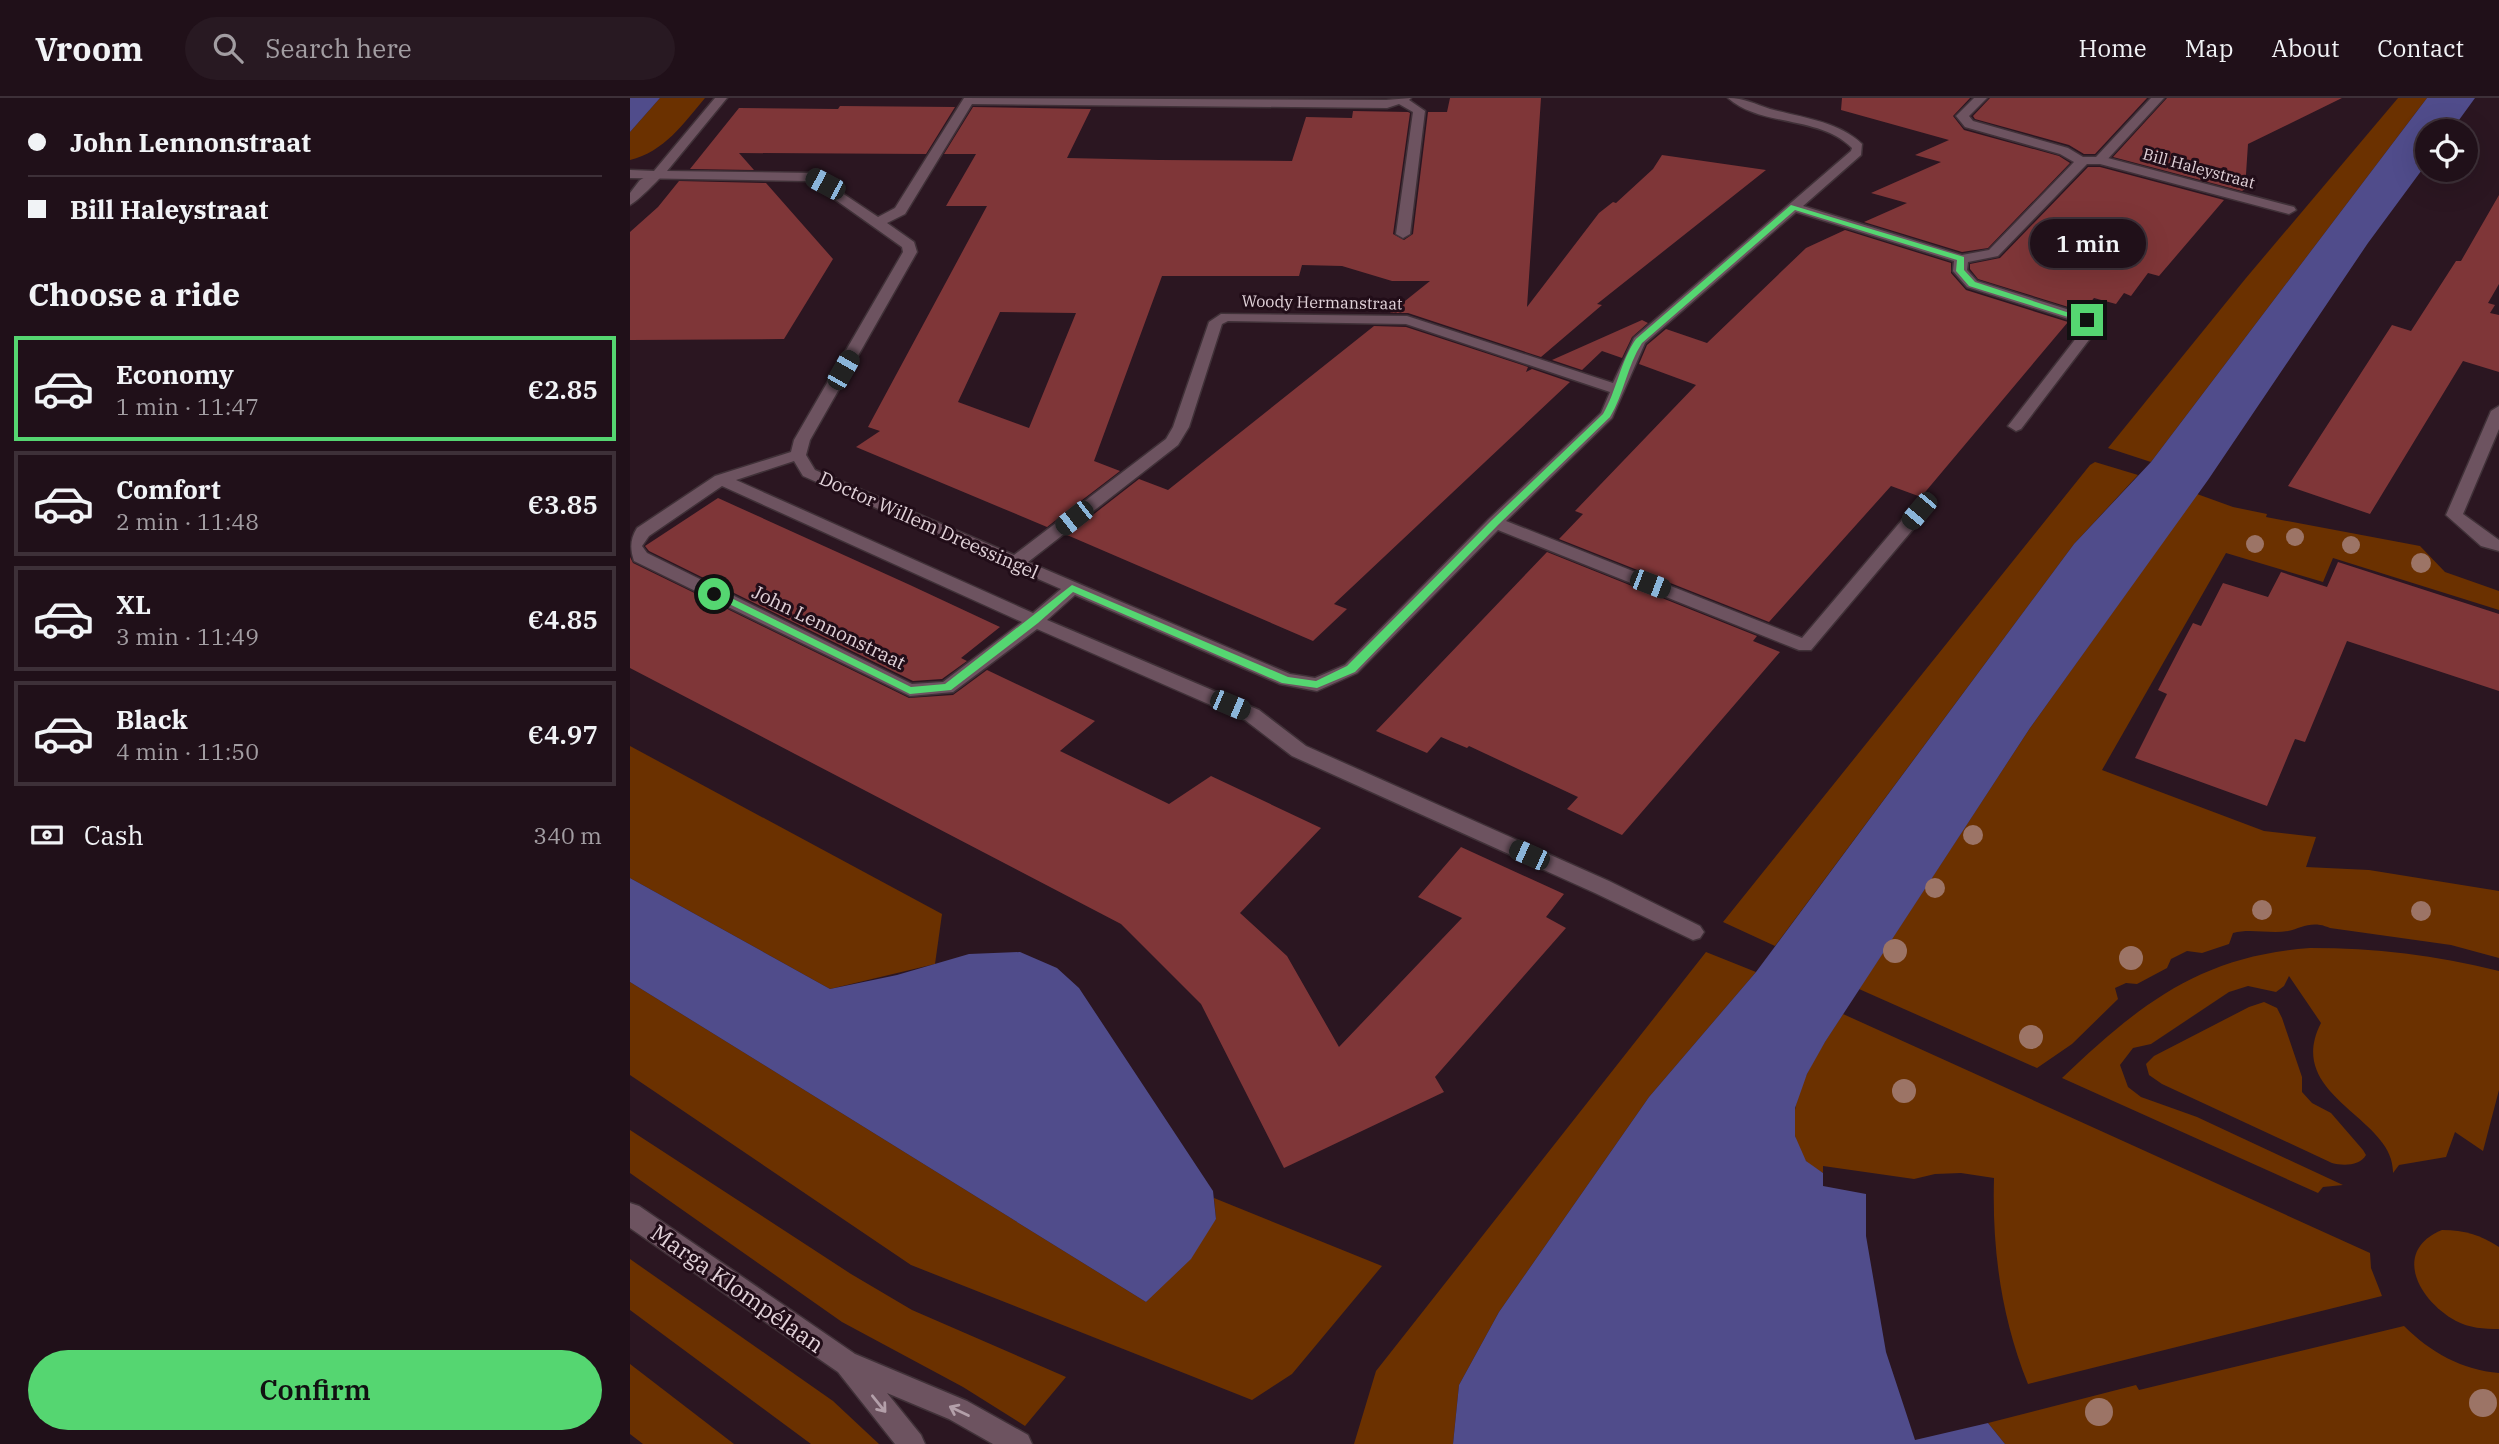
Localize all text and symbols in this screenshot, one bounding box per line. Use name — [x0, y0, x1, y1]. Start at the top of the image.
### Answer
search box — [185, 17, 675, 80]
text: Vroom — [35, 27, 143, 70]
icon: search — [209, 29, 247, 67]
text: Search here — [265, 31, 412, 65]
text: Home — [2079, 32, 2147, 64]
text: Map — [2185, 32, 2233, 64]
text: About — [2271, 32, 2339, 64]
text: Contact — [2377, 32, 2464, 64]
map controls — [2415, 119, 2478, 182]
button: locate — [2415, 119, 2478, 182]
text: John Lennonstraat — [70, 125, 311, 159]
street label: Bill Haleystraat — [2141, 143, 2258, 193]
car — [802, 165, 849, 203]
text: Bill Haleystraat — [70, 192, 268, 226]
callout: 1 min — [2029, 218, 2145, 268]
text: 1 min — [2056, 228, 2120, 258]
text: Choose a ride — [28, 273, 240, 315]
street label: Woody Hermanstraat — [1241, 291, 1403, 313]
route end — [2071, 304, 2103, 336]
car — [824, 347, 863, 393]
icon: car — [32, 357, 95, 420]
text: Economy — [116, 357, 234, 391]
text: €2.85 — [528, 372, 598, 406]
text: 1 min · 11:47 — [116, 391, 259, 421]
street label: Doctor Willem Dreessingel — [816, 466, 1043, 584]
icon: car — [32, 472, 95, 535]
text: Comfort — [116, 472, 221, 506]
text: €3.85 — [528, 487, 598, 521]
car — [1898, 488, 1941, 534]
car — [1051, 497, 1098, 539]
text: 2 min · 11:48 — [116, 506, 259, 536]
car — [1627, 567, 1674, 601]
route start — [698, 578, 730, 610]
street label: John Lennonstraat — [748, 579, 910, 675]
icon: car — [32, 587, 95, 650]
text: XL — [116, 587, 151, 621]
text: €4.85 — [528, 602, 598, 636]
text: 3 min · 11:49 — [116, 621, 259, 651]
car — [1207, 687, 1254, 723]
icon: car — [32, 702, 95, 765]
text: Black — [116, 702, 188, 736]
text: €4.97 — [528, 717, 598, 751]
text: 4 min · 11:50 — [116, 736, 259, 766]
icon: cash — [28, 816, 66, 854]
text: Cash — [84, 818, 144, 852]
text: 340 m — [533, 820, 602, 850]
car — [1506, 837, 1553, 873]
street label: Marga Klompélaan — [646, 1217, 830, 1359]
button: Confirm — [28, 1350, 602, 1430]
one-way arrow — [871, 1394, 887, 1412]
one-way arrow — [950, 1404, 970, 1418]

